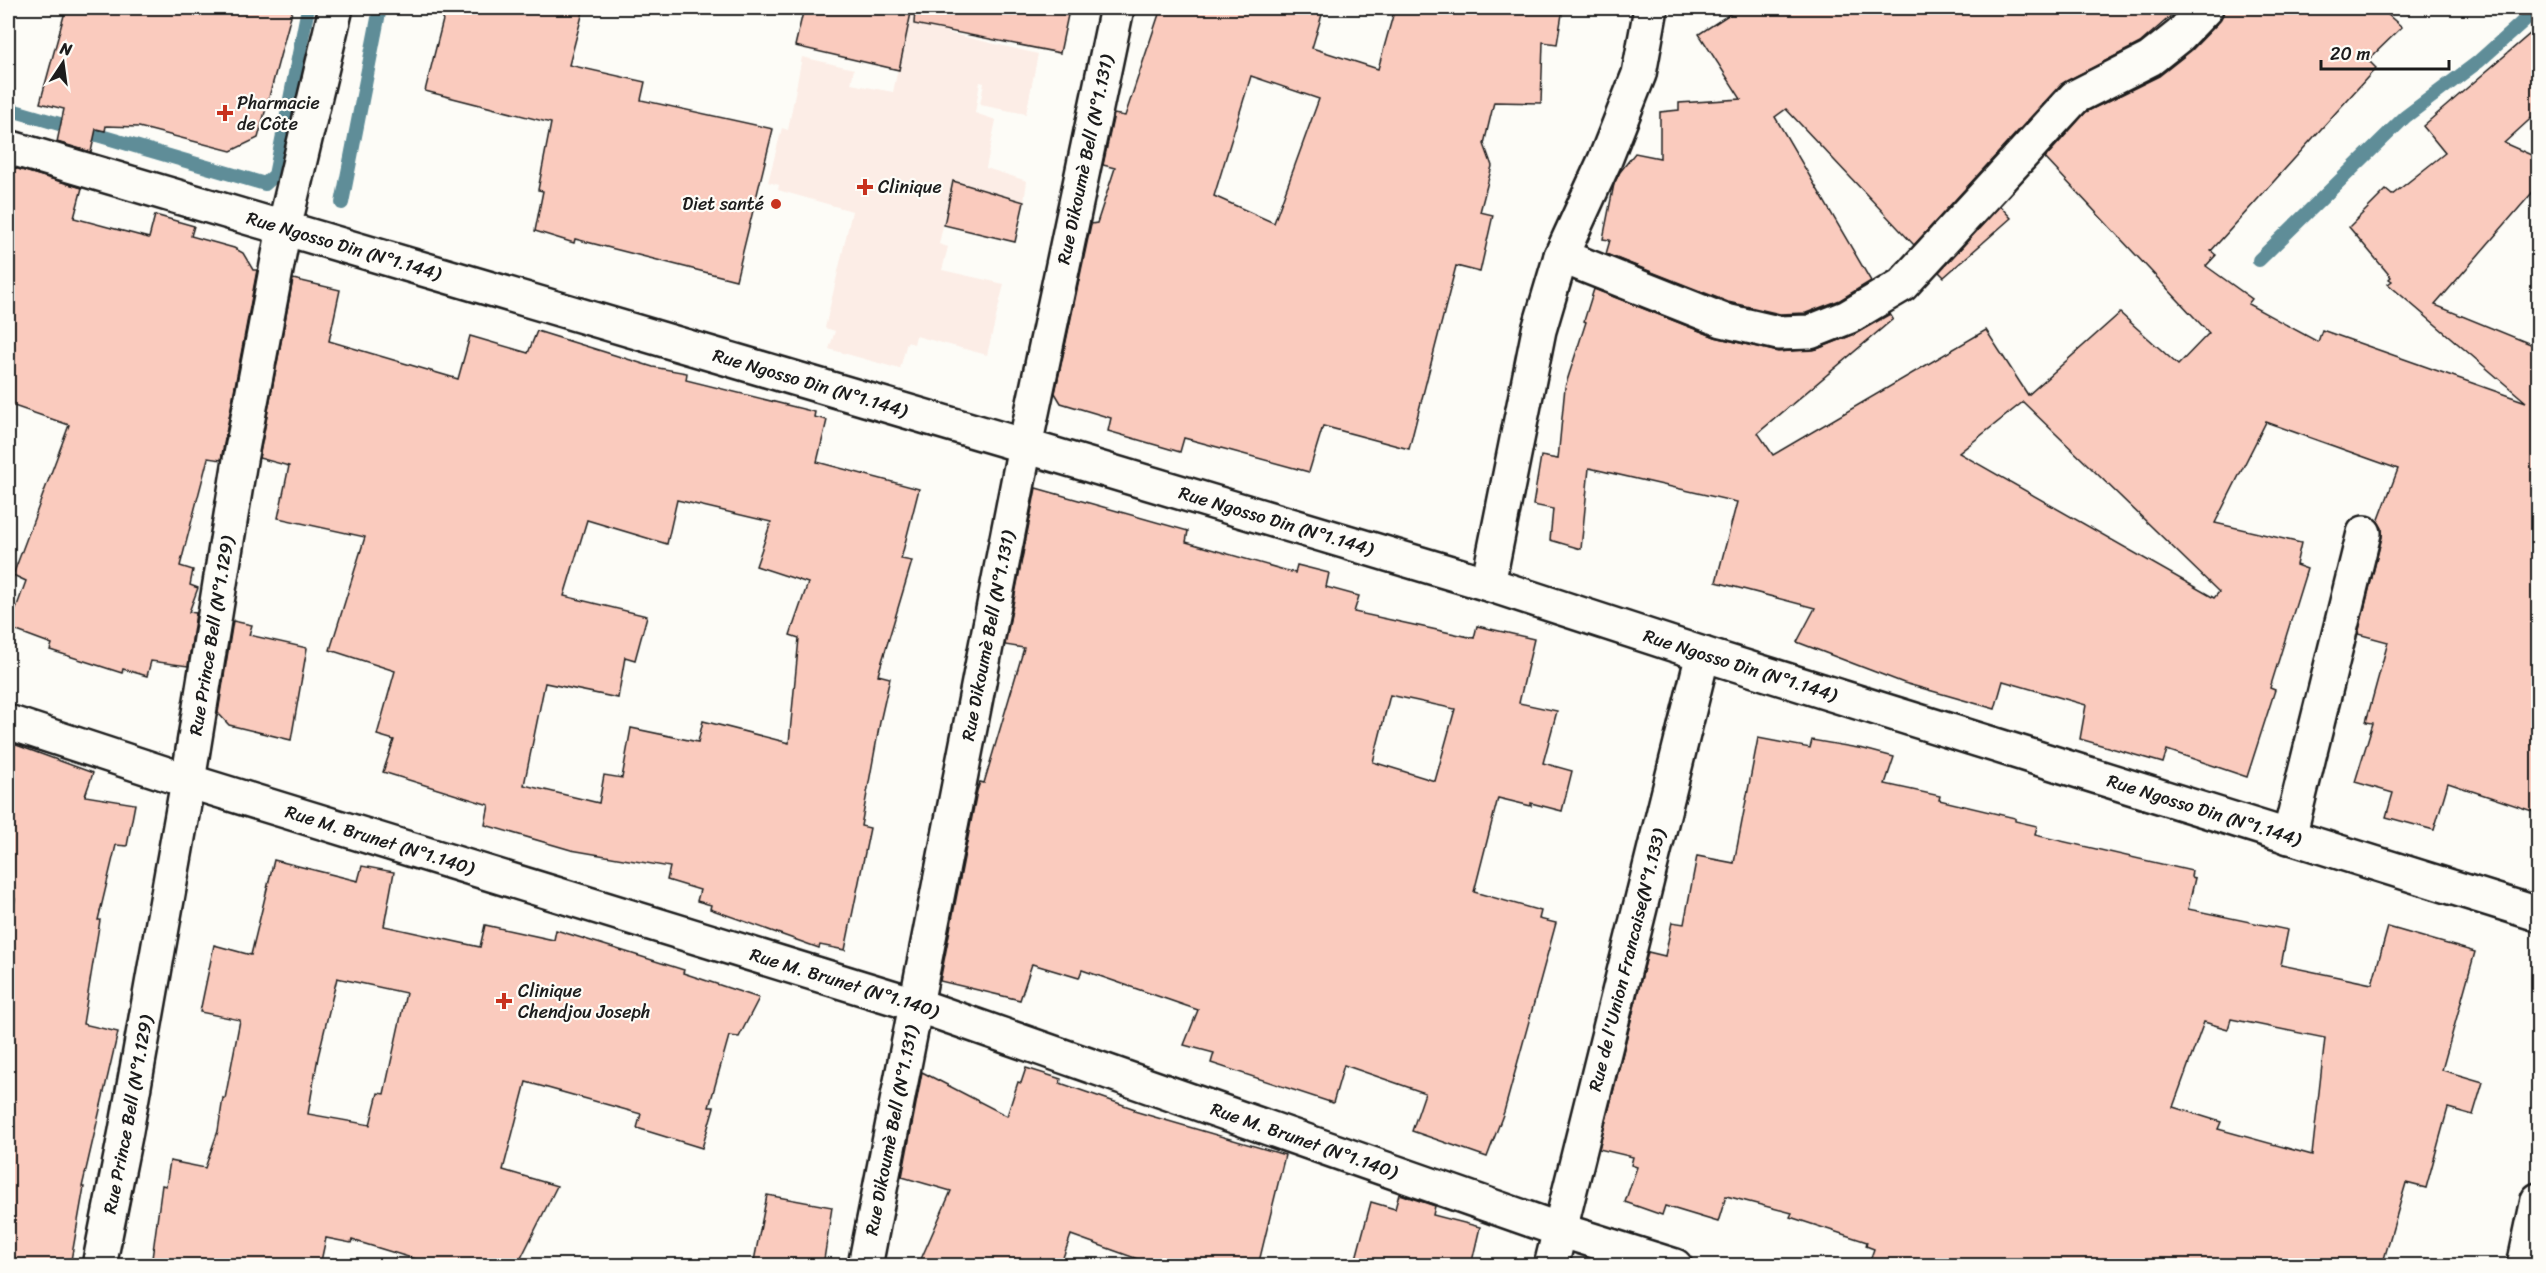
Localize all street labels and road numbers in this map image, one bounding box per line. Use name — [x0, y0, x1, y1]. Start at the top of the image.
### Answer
street label: Rue Dikoumè Bell (N°1.131) — [1048, 51, 1123, 267]
street label: Rue Ngosso Din (N°1.144) — [243, 202, 446, 290]
street label: Rue Ngosso Din (N°1.144) — [709, 339, 913, 427]
street label: Rue Ngosso Din (N°1.144) — [1175, 477, 1379, 565]
street label: Rue Dikoumè Bell (N°1.131) — [952, 527, 1024, 744]
street label: Rue Prince Bell (N°1.129) — [180, 533, 244, 738]
street label: Rue Ngosso Din (N°1.144) — [1639, 620, 1842, 711]
street label: Rue Ngosso Din (N°1.144) — [2103, 765, 2306, 856]
street label: Rue M. Brunet (N°1.140) — [281, 796, 480, 884]
street label: Rue de l'Union Francaise(N°1.133) — [1579, 824, 1675, 1095]
street label: Rue M. Brunet (N°1.140) — [746, 939, 945, 1028]
street label: Rue Prince Bell (N°1.129) — [94, 1011, 162, 1217]
street label: Rue Dikoumè Bell (N°1.131) — [855, 1021, 928, 1238]
street label: Rue M. Brunet (N°1.140) — [1206, 1093, 1403, 1188]

